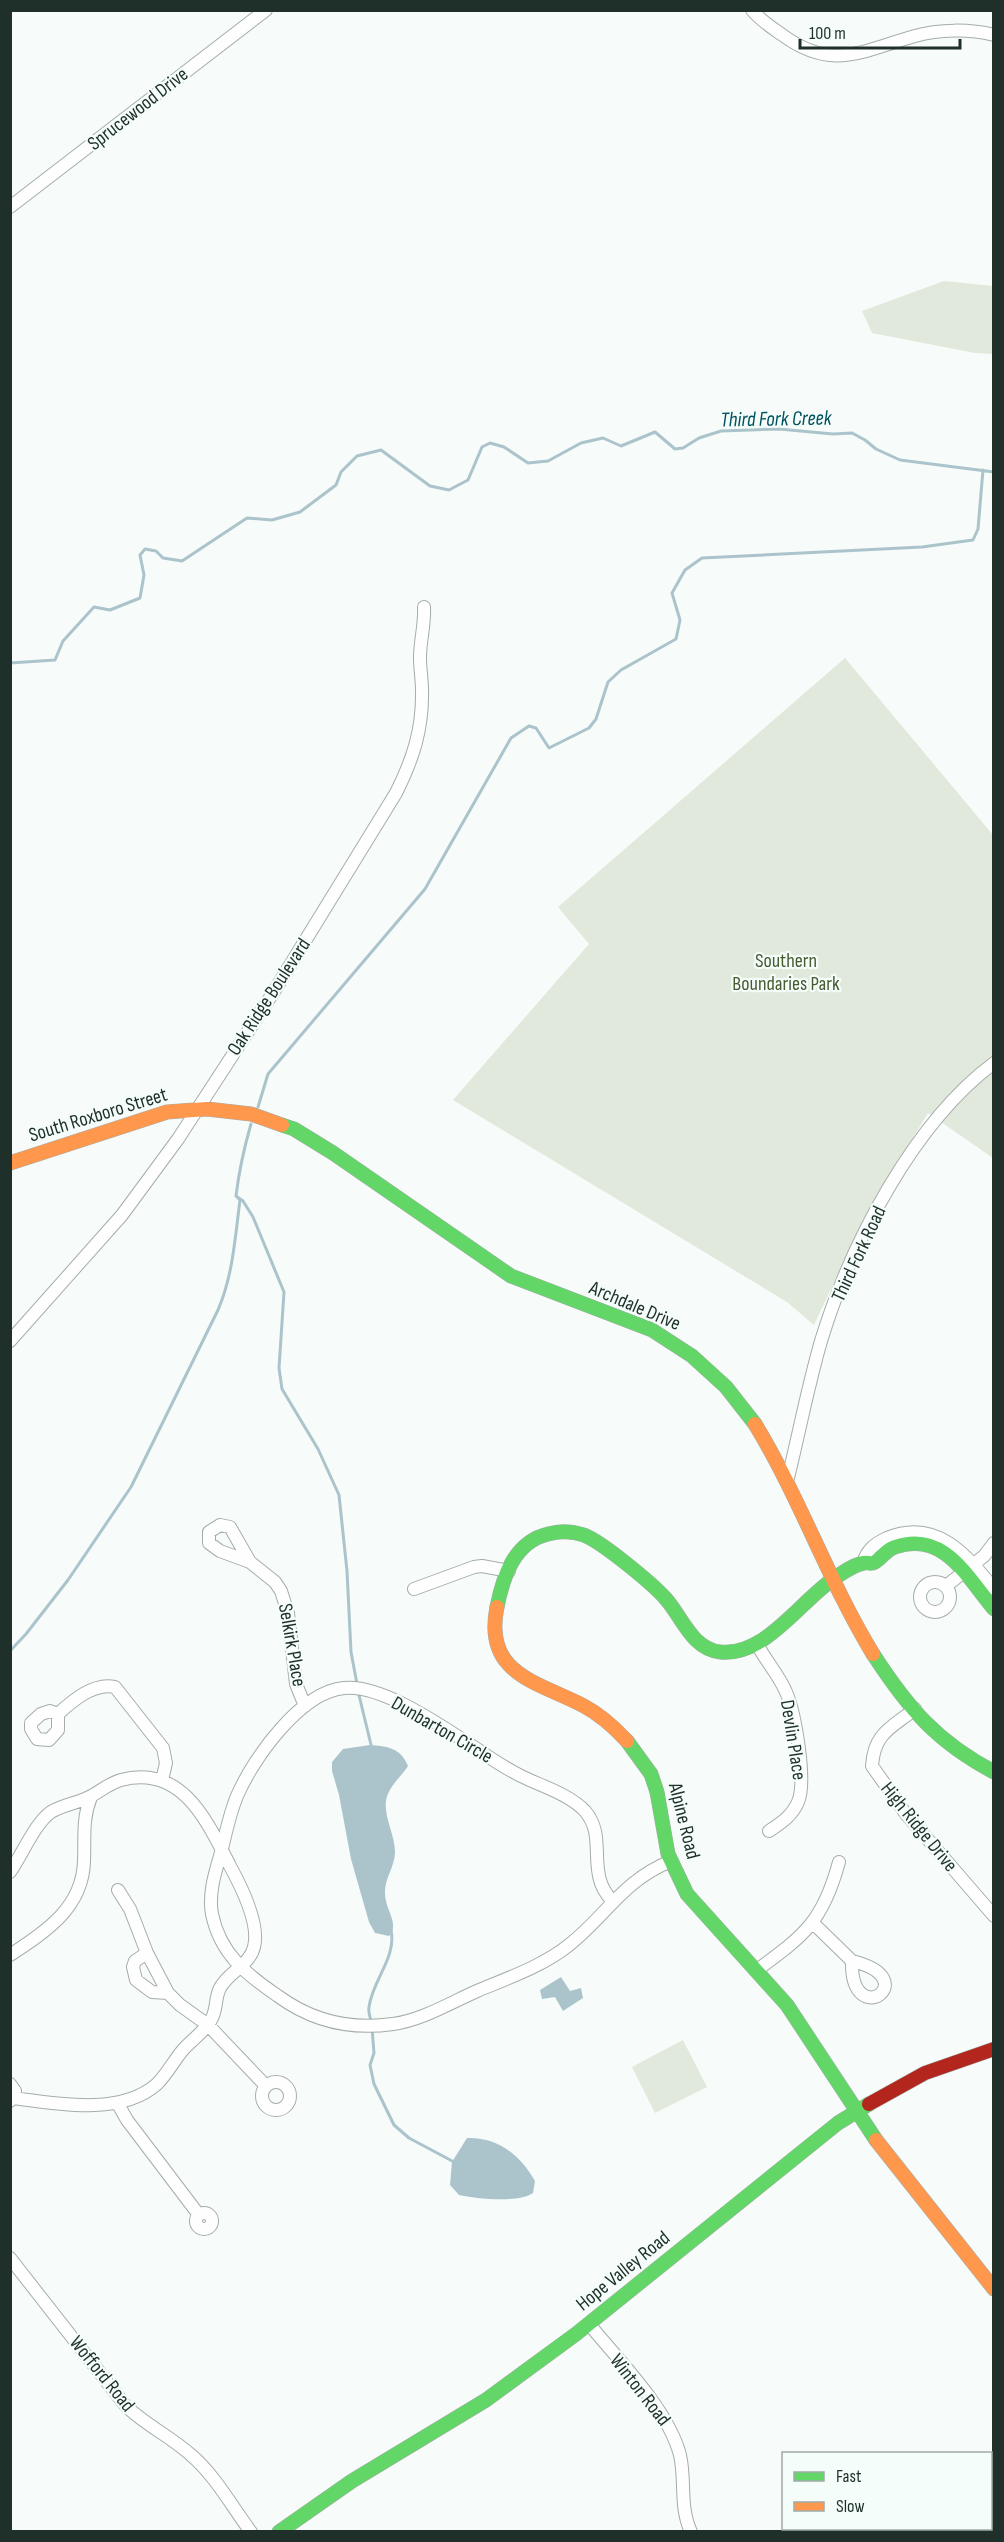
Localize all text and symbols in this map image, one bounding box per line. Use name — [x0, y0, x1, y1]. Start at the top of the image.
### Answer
scale bar — [800, 12, 960, 50]
text: 100 m — [809, 23, 846, 44]
street label: Sprucewood Drive — [83, 62, 193, 156]
water label: Third Fork Creek — [720, 406, 833, 432]
street label: Oak Ridge Boulevard — [222, 934, 316, 1060]
park label: Southern Boundaries Park — [732, 949, 840, 996]
street label: South Roxboro Street — [26, 1083, 170, 1147]
street label: Third Fork Road — [826, 1202, 892, 1306]
street label: Archdale Drive — [585, 1276, 684, 1336]
street label: Selkirk Place — [273, 1602, 311, 1688]
street label: Dunbarton Circle — [387, 1691, 497, 1769]
street label: Devlin Place — [775, 1698, 811, 1782]
street label: High Ridge Drive — [875, 1777, 963, 1877]
street label: Alpine Road — [663, 1779, 705, 1862]
street label: Hope Valley Road — [571, 2226, 675, 2316]
street label: Wofford Road — [64, 2331, 140, 2417]
street label: Winton Road — [604, 2349, 676, 2431]
legend — [782, 2452, 992, 2530]
text: Fast — [836, 2466, 862, 2487]
text: Slow — [836, 2496, 865, 2517]

